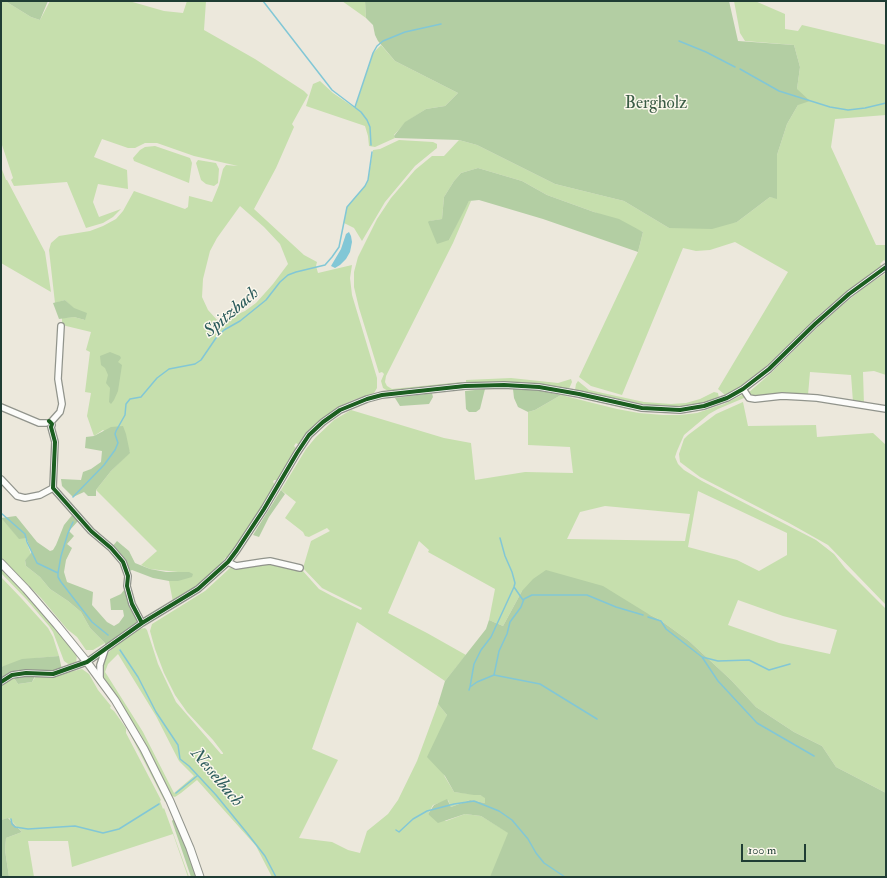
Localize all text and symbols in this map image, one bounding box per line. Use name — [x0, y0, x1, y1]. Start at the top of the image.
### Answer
park label: Bergholz — [625, 94, 687, 114]
water label: Spitzbach — [200, 283, 264, 343]
water label: Nesselbach — [185, 744, 247, 812]
scale bar — [743, 836, 808, 862]
text: 100 m — [748, 843, 776, 858]

